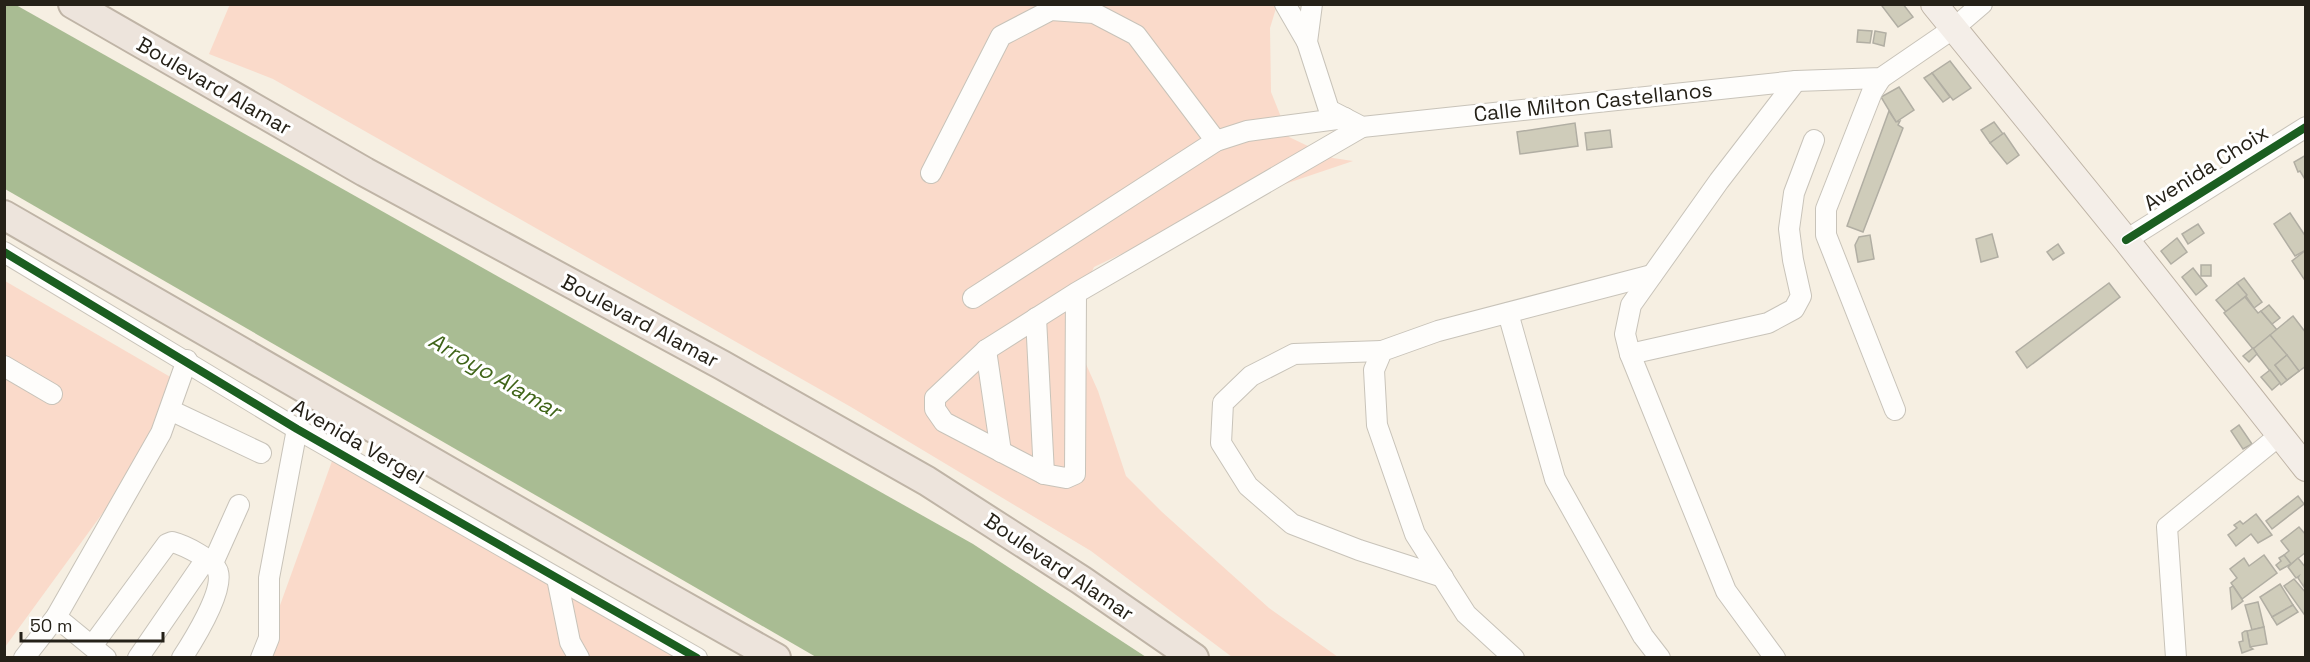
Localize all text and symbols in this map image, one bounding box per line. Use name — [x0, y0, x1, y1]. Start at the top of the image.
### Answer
street label: Boulevard Alamar — [132, 30, 297, 141]
street label: Calle Milton Castellanos — [1472, 76, 1714, 127]
street label: Avenida Choix — [2138, 118, 2273, 217]
street label: Boulevard Alamar — [557, 268, 724, 374]
water label: Arroyo Alamar — [424, 326, 568, 425]
street label: Avenida Vergel — [287, 393, 429, 490]
street label: Boulevard Alamar — [979, 507, 1139, 627]
scale bar — [21, 605, 164, 643]
text: 50 m — [30, 614, 72, 637]

